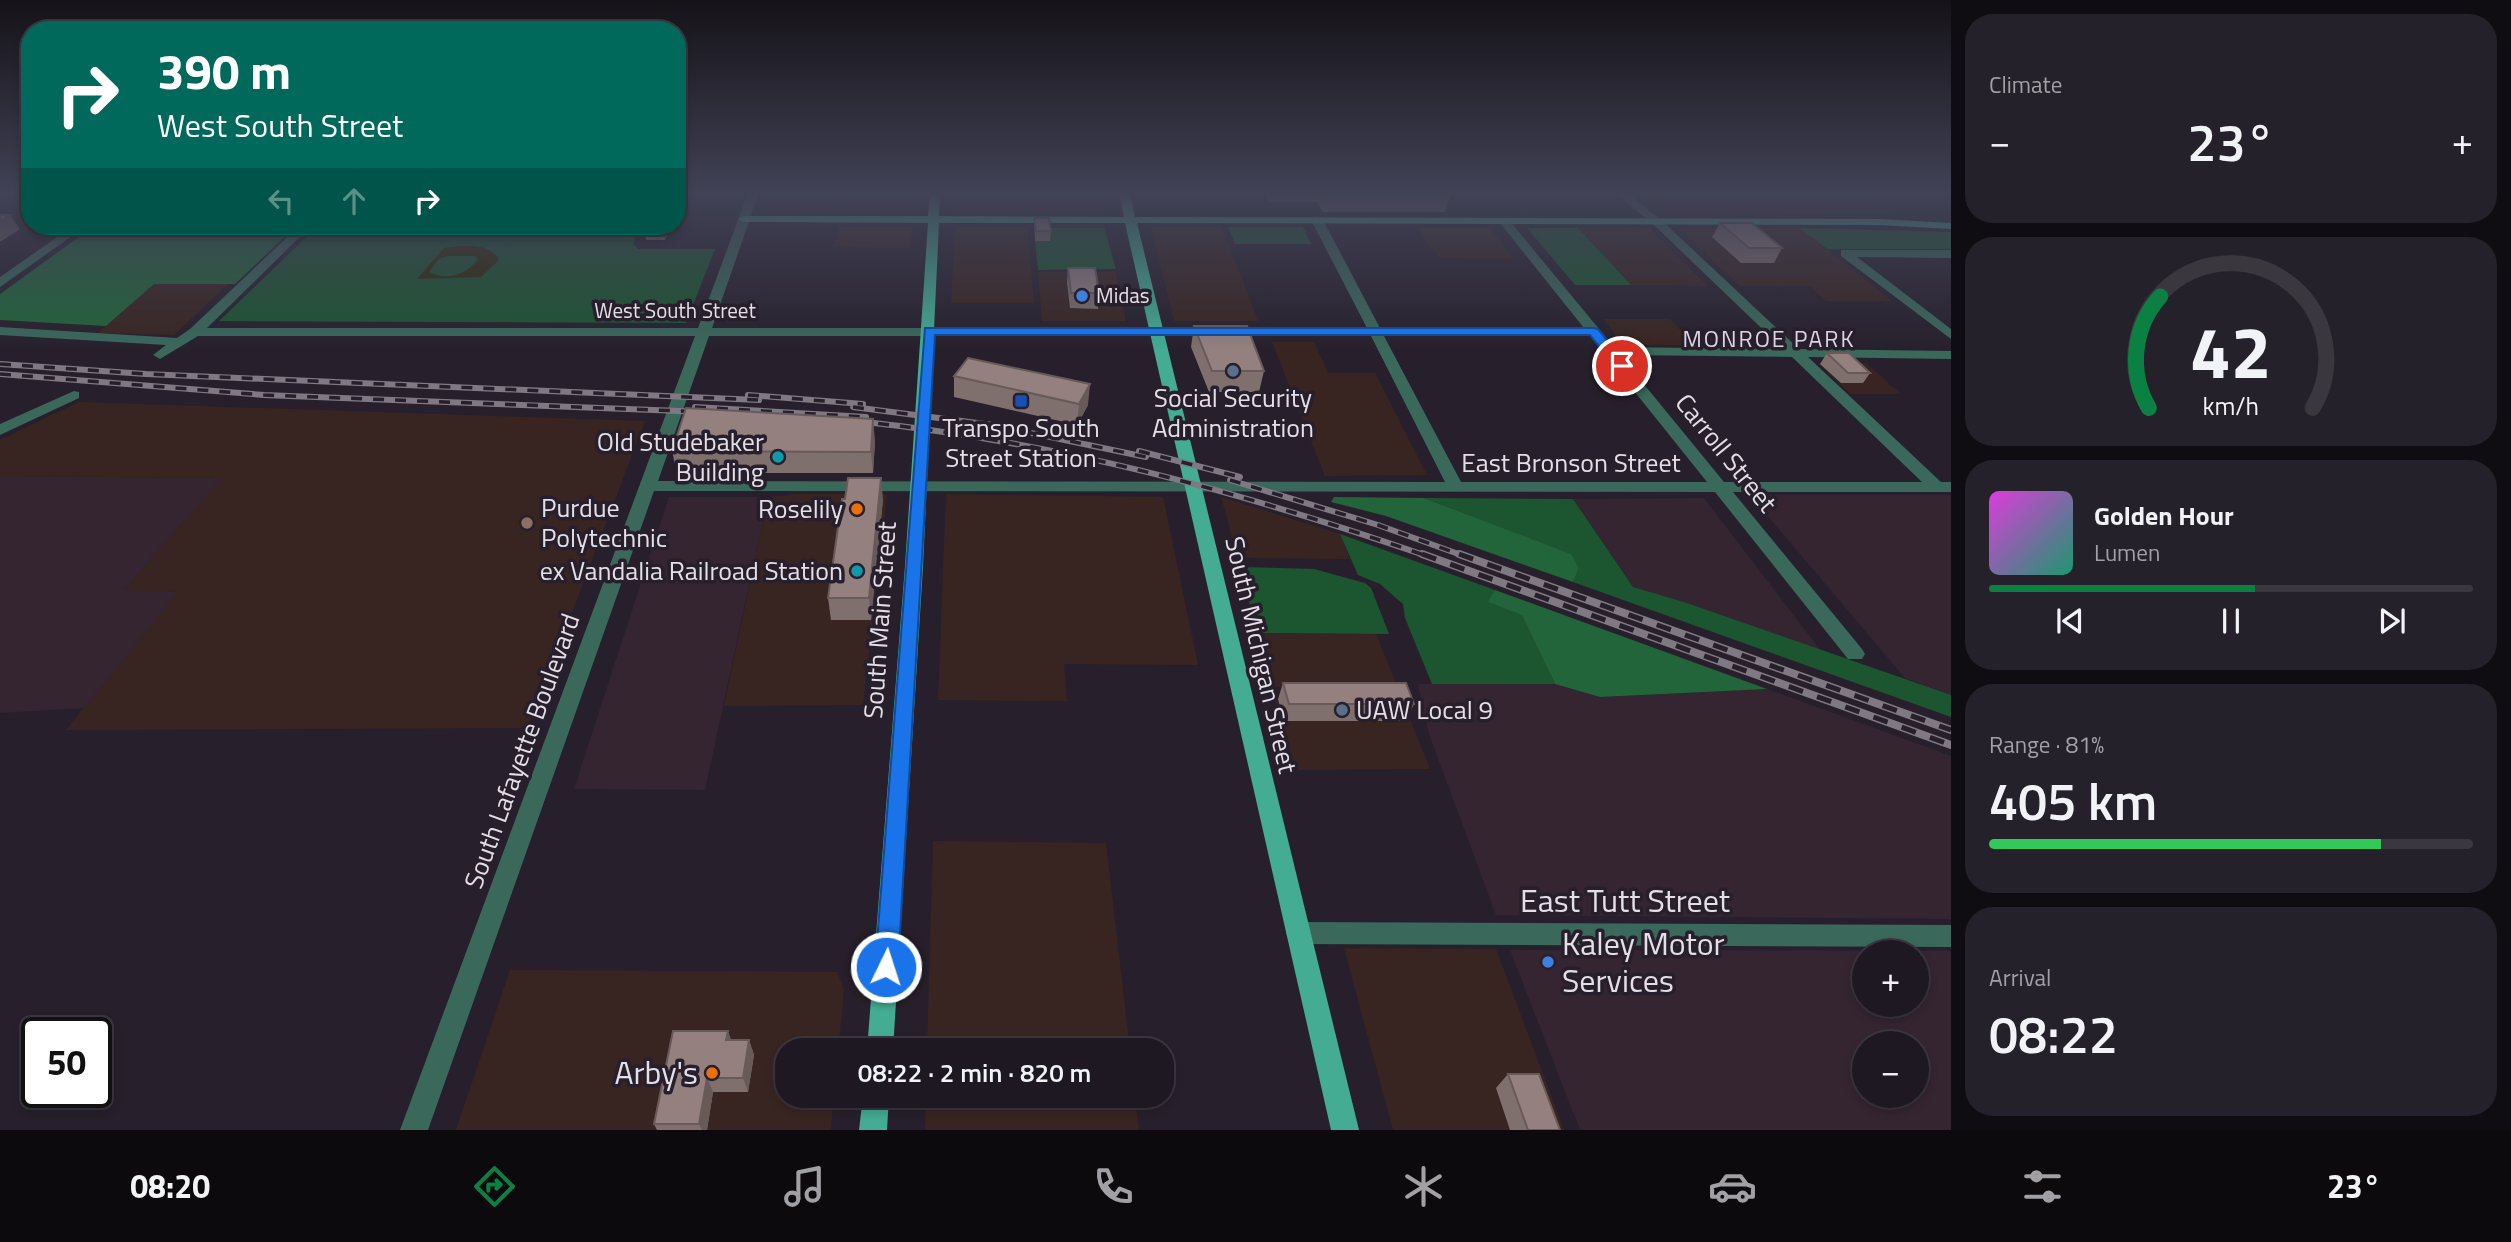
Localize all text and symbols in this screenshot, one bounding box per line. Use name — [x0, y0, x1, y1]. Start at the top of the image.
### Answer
text: 390 m — [157, 33, 291, 108]
icon: right — [42, 49, 133, 140]
text: Climate — [1989, 67, 2062, 102]
text: West South Street — [157, 101, 403, 149]
text: 23° — [2187, 102, 2275, 181]
text: − — [1989, 112, 2010, 170]
text: + — [2452, 112, 2473, 170]
icon: left — [262, 182, 300, 220]
icon: ahead — [335, 182, 373, 220]
icon: right — [408, 182, 446, 220]
place label: Midas — [1096, 279, 1150, 311]
marker: Midas — [1074, 288, 1090, 304]
street label: West South Street — [594, 294, 756, 326]
text: 42 — [2190, 296, 2272, 406]
district label: MONROE PARK — [1682, 321, 1856, 356]
pin — [1592, 336, 1652, 396]
icon: arrive — [1603, 347, 1641, 385]
marker: Social Security Administration — [1225, 363, 1241, 379]
place label: Social Security Administration — [1152, 378, 1314, 447]
street label: Carroll Street — [1666, 385, 1787, 521]
text: km/h — [2203, 387, 2259, 425]
marker: Transpo South Street Station — [1013, 393, 1029, 409]
place label: Transpo South Street Station — [942, 408, 1100, 477]
place label: Old Studebaker Building — [597, 422, 764, 491]
street label: East Bronson Street — [1461, 443, 1681, 482]
marker: Old Studebaker Building — [770, 449, 786, 465]
place label: Purdue Polytechnic — [541, 488, 667, 557]
place label: Roselily — [758, 489, 843, 528]
text: Golden Hour — [2094, 496, 2234, 535]
marker: Roselily — [849, 501, 865, 517]
marker: Purdue Polytechnic — [519, 515, 535, 531]
street label: South Main Street — [853, 520, 906, 720]
street label: South Michigan Street — [1215, 533, 1308, 777]
text: Lumen — [2094, 535, 2160, 570]
place label: ex Vandalia Railroad Station — [540, 551, 843, 590]
marker: ex Vandalia Railroad Station — [849, 563, 865, 579]
icon: previous — [2051, 602, 2089, 640]
icon: pause — [2212, 602, 2250, 640]
icon: next — [2373, 602, 2411, 640]
street label: South Lafayette Boulevard — [454, 608, 589, 894]
place label: UAW Local 9 — [1356, 690, 1493, 729]
marker: UAW Local 9 — [1334, 702, 1350, 718]
text: Range · 81% — [1989, 727, 2104, 762]
text: 405 km — [1989, 761, 2157, 840]
street label: East Tutt Street — [1520, 876, 1730, 924]
place label: Kaley Motor Services — [1562, 919, 1725, 1004]
position arrow — [849, 930, 923, 1004]
map controls — [1852, 940, 1929, 1108]
button: + — [1852, 940, 1929, 1017]
marker: Kaley Motor Services — [1540, 954, 1556, 970]
text: Arrival — [1989, 960, 2051, 995]
text: 08:22 — [1989, 994, 2118, 1073]
speed limit sign: 50 — [21, 1017, 112, 1108]
button: − — [1852, 1031, 1929, 1108]
place label: Arby's — [614, 1048, 698, 1096]
text: 08:22 · 2 min · 820 m — [858, 1053, 1091, 1092]
marker: Arby's — [704, 1065, 720, 1081]
text: 08:20 — [130, 1162, 210, 1210]
icon: directions — [470, 1162, 519, 1211]
icon: music — [780, 1162, 829, 1211]
icon: phone — [1089, 1162, 1138, 1211]
icon: climate — [1399, 1162, 1448, 1211]
icon: car — [1708, 1162, 1757, 1211]
icon: filters — [2018, 1162, 2067, 1211]
text: 23° — [2327, 1162, 2381, 1210]

